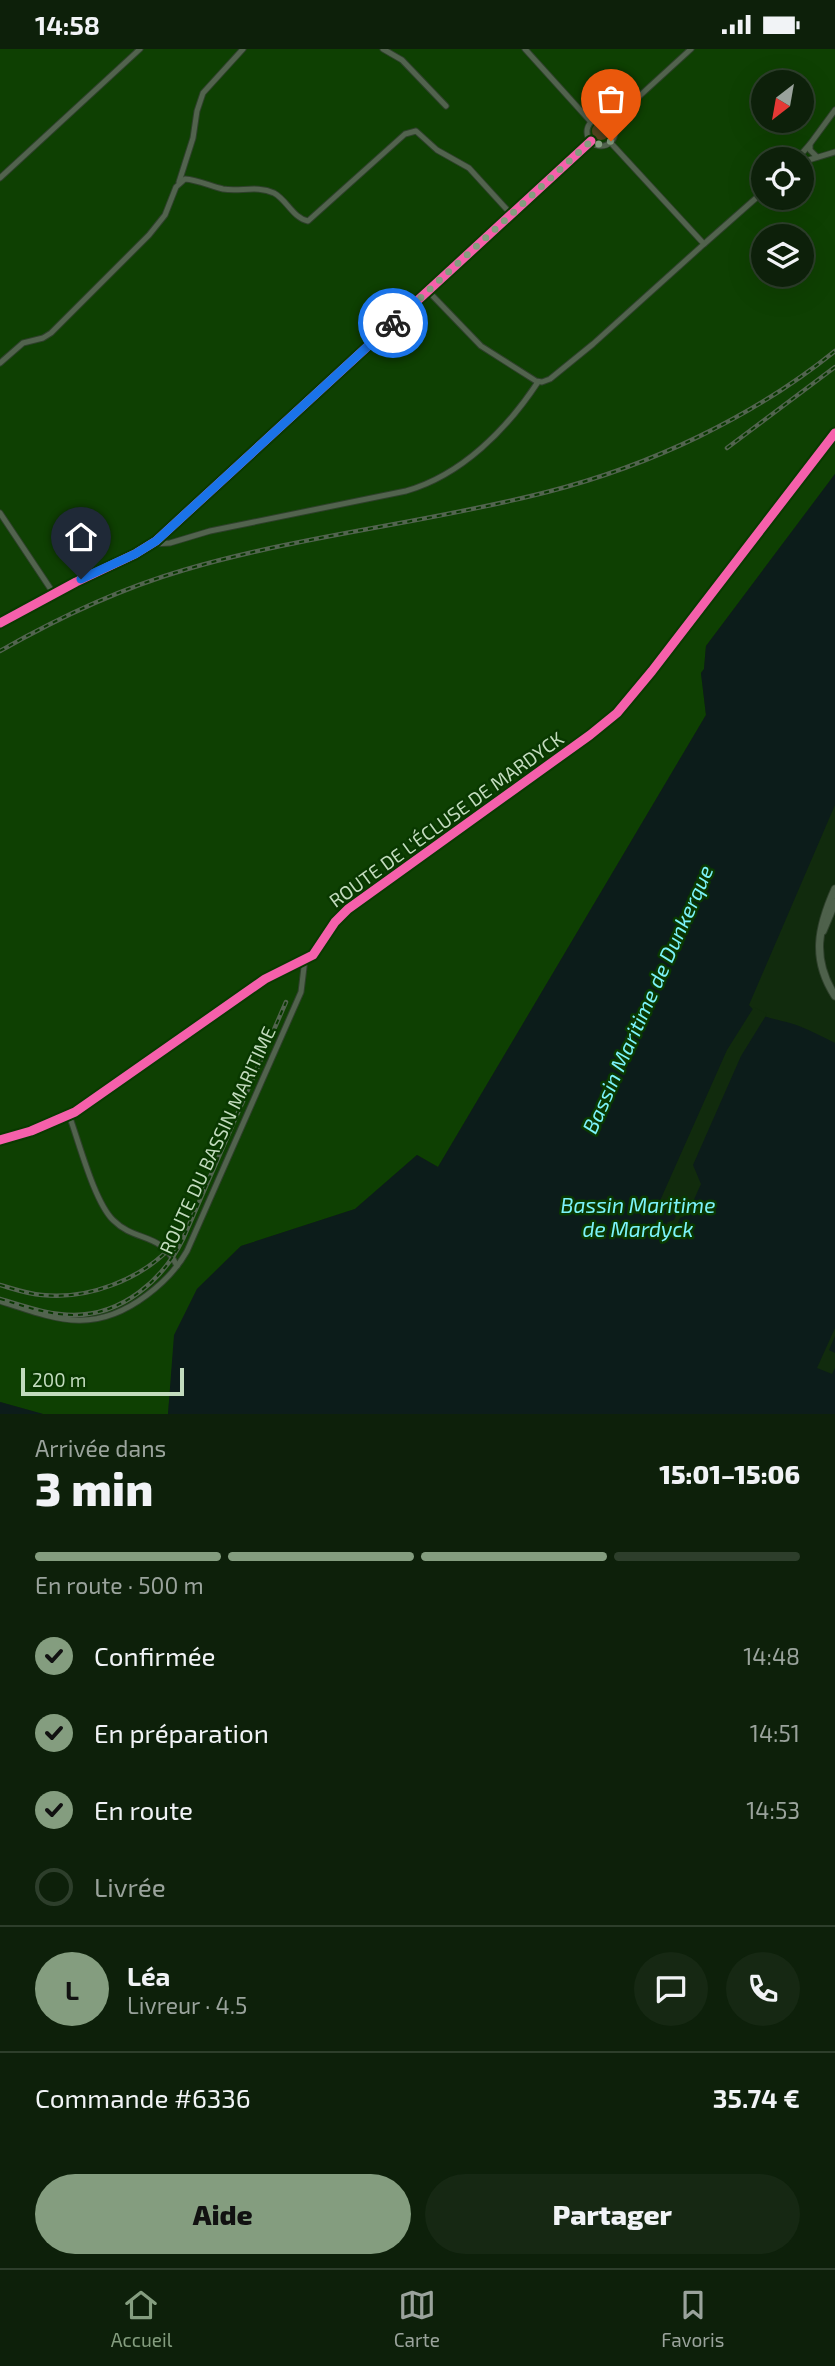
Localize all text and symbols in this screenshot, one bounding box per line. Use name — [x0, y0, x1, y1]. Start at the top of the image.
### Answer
text: 14:58 — [35, 9, 100, 40]
pin — [581, 69, 641, 141]
north arrow — [751, 70, 814, 133]
map controls — [751, 70, 814, 287]
icon: bag — [592, 80, 630, 118]
button: locate — [751, 147, 814, 210]
button: layers — [751, 224, 814, 287]
courier — [358, 288, 428, 358]
icon: bike — [374, 304, 412, 342]
pin — [51, 507, 111, 579]
icon: home — [62, 518, 100, 556]
street label: ROUTE DE L'ÉCLUSE DE MARDYCK — [324, 726, 568, 912]
water label: Bassin Maritime de Dunkerque — [576, 861, 718, 1137]
street label: ROUTE DU BASSIN MARITIME — [154, 1023, 280, 1257]
water label: Bassin Maritime de Mardyck — [561, 1192, 715, 1242]
scale bar — [21, 1365, 184, 1397]
text: 200 m — [32, 1368, 86, 1391]
text: Arrivée dans — [35, 1434, 166, 1462]
text: 15:01–15:06 — [659, 1458, 800, 1489]
text: 3 min — [35, 1460, 153, 1515]
text: En route · 500 m — [35, 1571, 204, 1599]
icon: check — [35, 1637, 73, 1675]
text: Confirmée — [94, 1640, 216, 1671]
text: 14:48 — [743, 1642, 800, 1670]
icon: check — [35, 1714, 73, 1752]
text: En préparation — [94, 1717, 269, 1748]
text: 14:51 — [750, 1719, 800, 1747]
icon: check — [35, 1791, 73, 1829]
text: En route — [94, 1794, 193, 1825]
text: 14:53 — [746, 1796, 800, 1824]
text: Livrée — [94, 1871, 166, 1902]
button: chat — [634, 1952, 708, 2026]
button: phone — [726, 1952, 800, 2026]
text: Léa — [127, 1960, 170, 1991]
text: L — [65, 1974, 79, 2005]
text: Livreur · 4.5 — [127, 1991, 247, 2019]
text: Commande #6336 — [35, 2082, 251, 2113]
text: 35.74 € — [713, 2082, 800, 2113]
button: Aide — [35, 2174, 411, 2254]
button: Partager — [425, 2174, 800, 2254]
tab: Accueil — [111, 2286, 172, 2351]
tab: Carte — [394, 2286, 440, 2351]
tab: Favoris — [661, 2286, 724, 2351]

